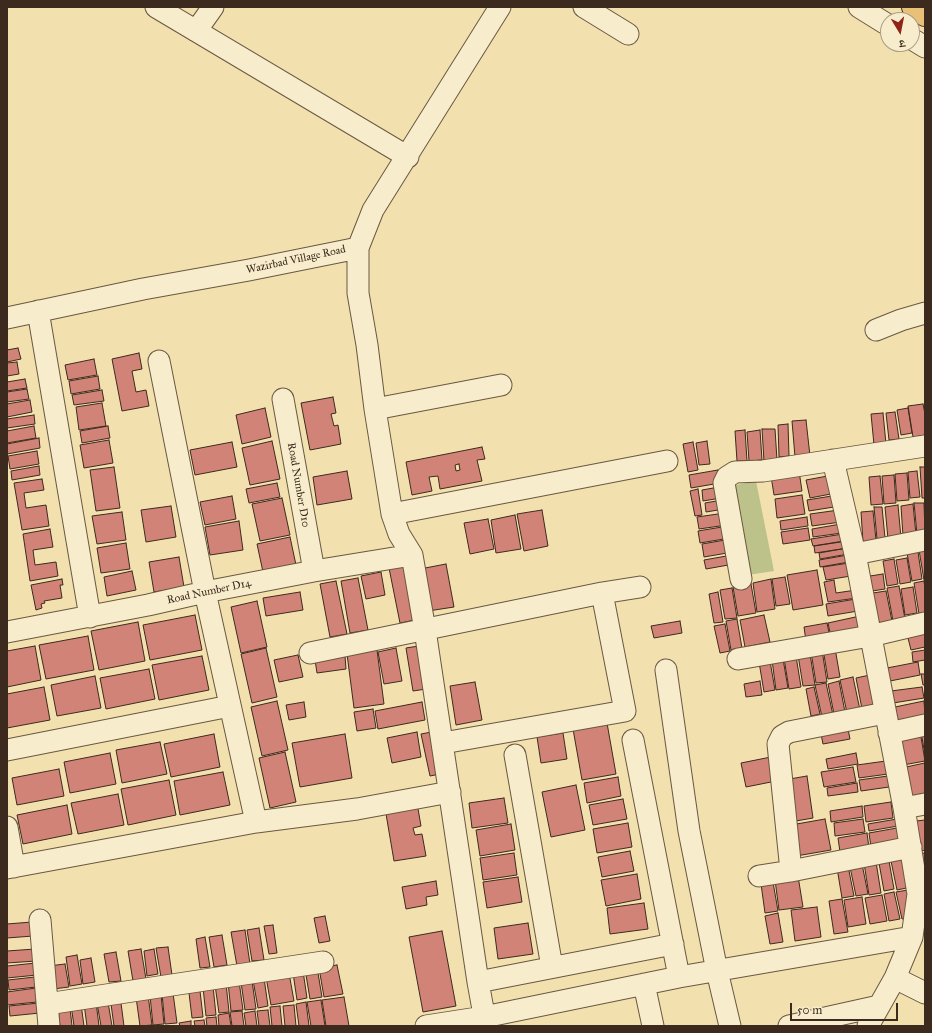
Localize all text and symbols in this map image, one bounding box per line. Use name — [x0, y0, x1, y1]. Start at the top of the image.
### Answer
north arrow — [880, 12, 920, 52]
text: उ — [898, 36, 906, 50]
street label: Wazirbad Village Road — [245, 243, 347, 277]
street label: Road Number D10 — [284, 442, 312, 528]
street label: Road Number D14 — [166, 577, 252, 607]
scale bar — [792, 995, 900, 1021]
text: 50 m — [797, 1003, 822, 1017]

